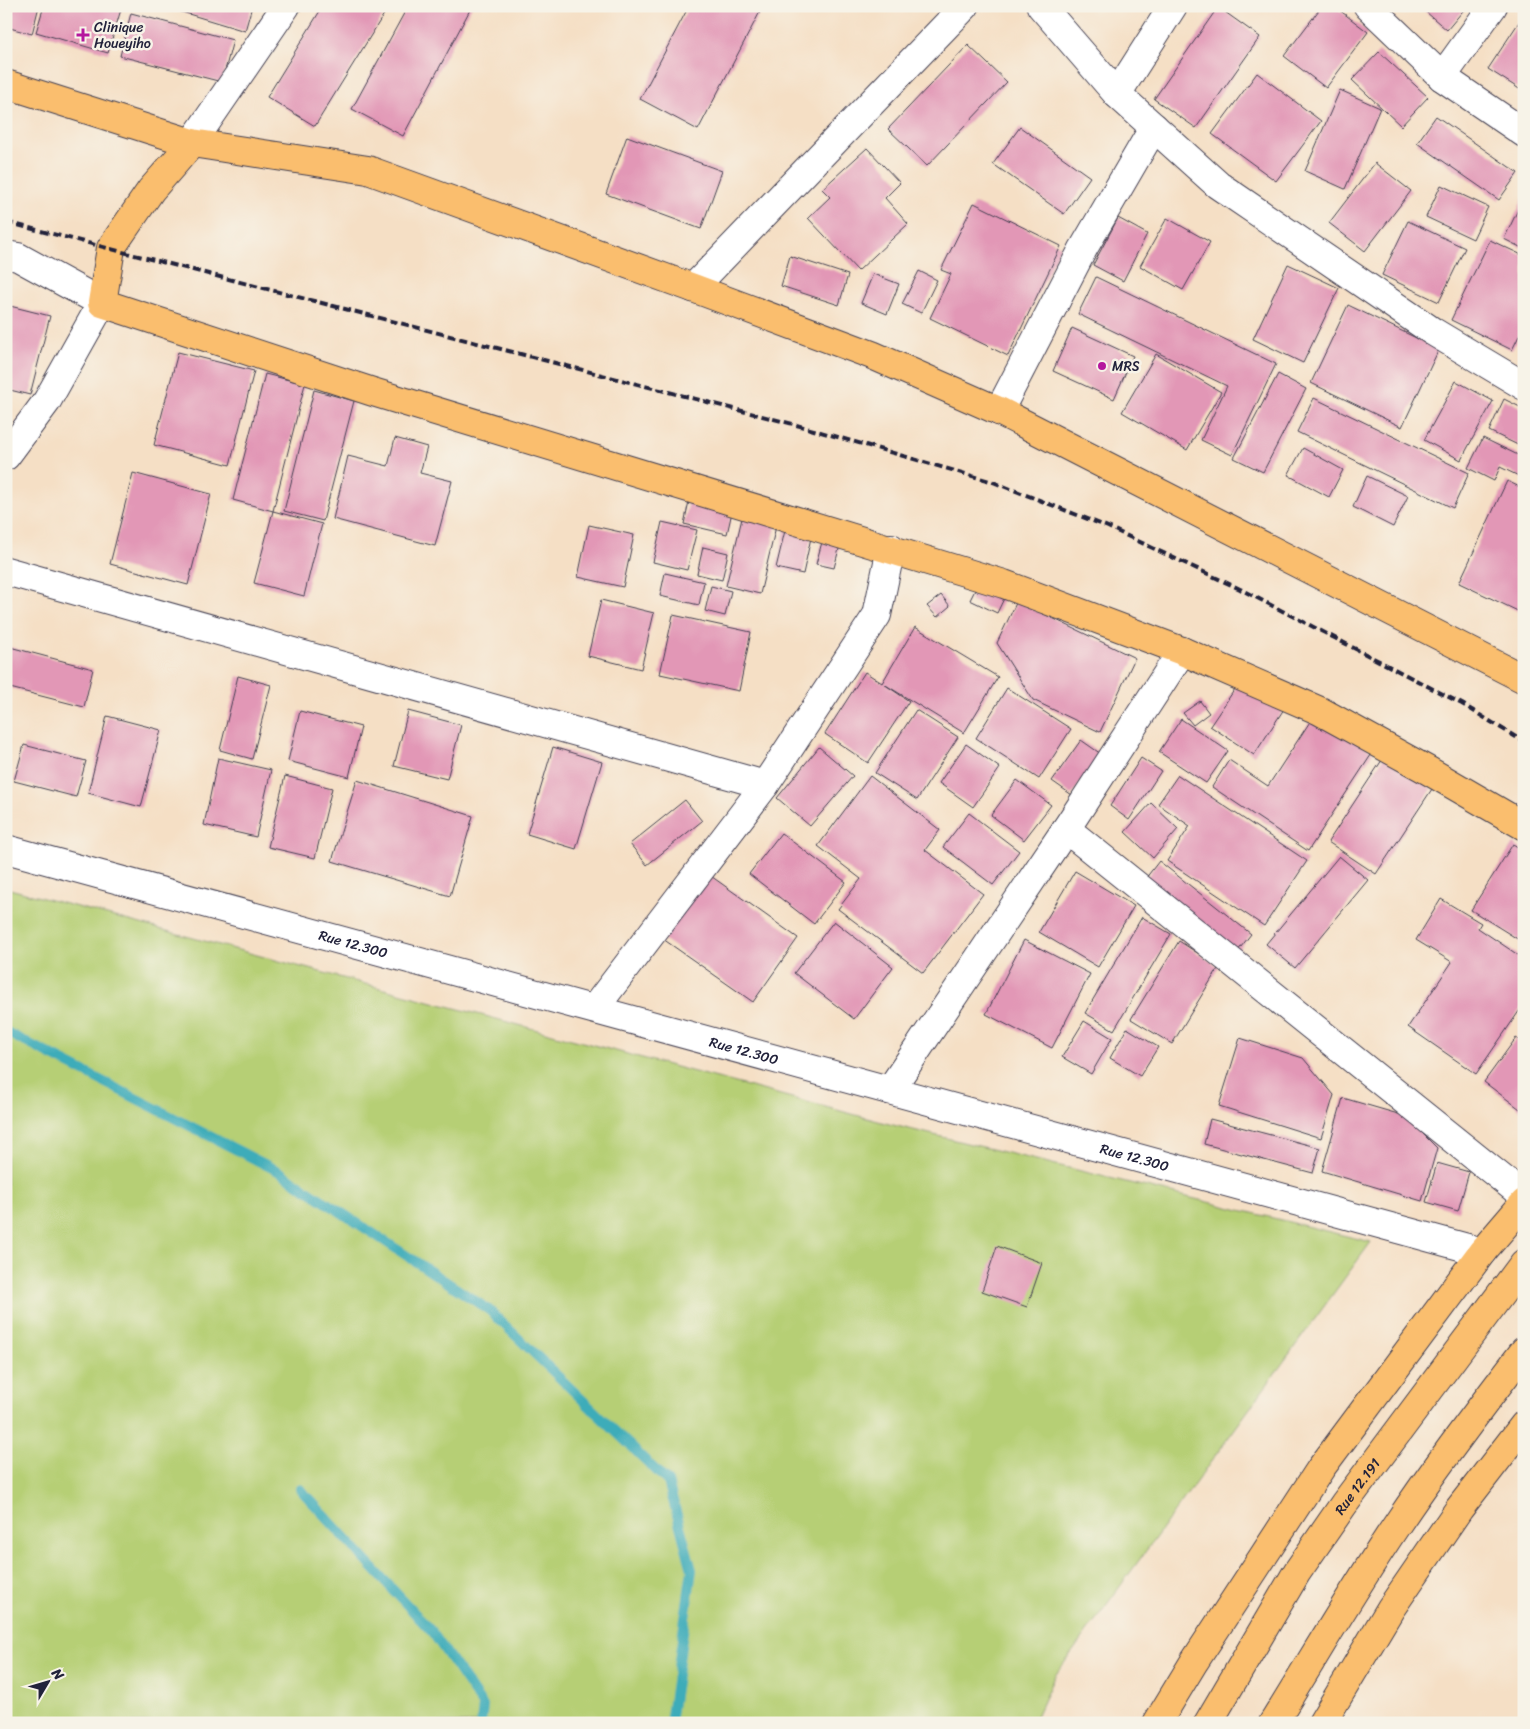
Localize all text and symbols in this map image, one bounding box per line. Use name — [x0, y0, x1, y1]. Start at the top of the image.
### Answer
place label: Clinique Houeyiho — [94, 15, 151, 56]
marker: Clinique Houeyiho — [76, 28, 90, 42]
place label: MRS — [1112, 354, 1140, 379]
marker: MRS — [1096, 360, 1108, 372]
street label: Rue 12.300 — [316, 923, 391, 966]
street label: Rue 12.300 — [707, 1030, 781, 1072]
street label: Rue 12.300 — [1097, 1136, 1172, 1179]
street label: Rue 12.191 — [1328, 1453, 1387, 1520]
north arrow — [22, 1656, 72, 1706]
text: N — [44, 1662, 71, 1686]

